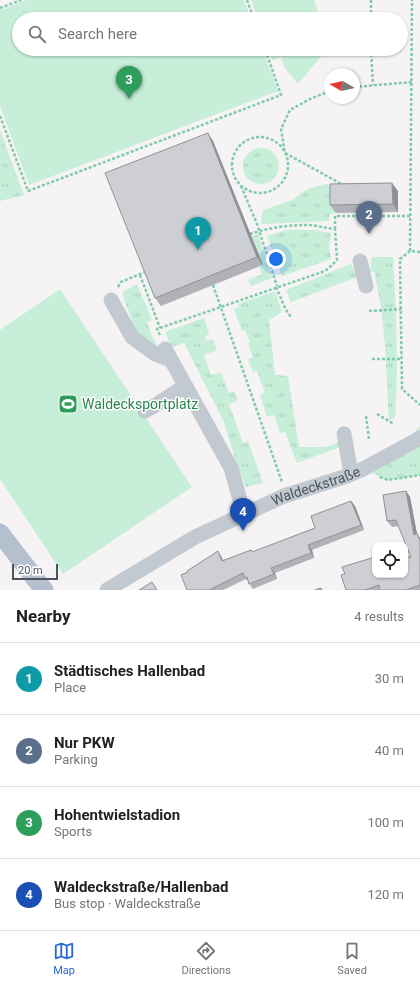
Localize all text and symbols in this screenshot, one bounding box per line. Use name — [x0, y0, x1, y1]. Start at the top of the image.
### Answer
search box — [12, 12, 408, 56]
icon: search — [26, 23, 48, 45]
text: Search here — [58, 25, 137, 43]
pin: 3 — [116, 66, 142, 99]
north arrow — [324, 68, 360, 104]
pin: 2 — [356, 201, 382, 234]
pin: 1 — [185, 217, 211, 250]
your location — [266, 249, 286, 269]
sports icon: Waldecksportplatz — [57, 393, 79, 415]
place label: Waldecksportplatz — [82, 396, 198, 412]
street label: Waldeckstraße — [269, 463, 363, 509]
pin: 4 — [230, 498, 256, 531]
map controls — [372, 542, 408, 578]
button: locate — [372, 542, 408, 578]
scale bar — [12, 562, 58, 581]
text: 20 m — [18, 564, 43, 577]
text: Nearby — [16, 606, 71, 626]
text: 4 results — [354, 609, 404, 624]
text: Städtisches Hallenbad — [54, 662, 205, 680]
text: 1 — [25, 671, 33, 686]
text: 30 m — [375, 671, 404, 686]
text: Place — [54, 680, 86, 695]
text: Nur PKW — [54, 734, 115, 752]
text: 2 — [25, 743, 33, 758]
text: 40 m — [375, 743, 404, 758]
text: Parking — [54, 752, 98, 767]
text: Hohentwielstadion — [54, 806, 180, 824]
text: 3 — [25, 815, 33, 830]
text: 100 m — [367, 815, 404, 830]
text: Sports — [54, 824, 92, 839]
text: Waldeckstraße/Hallenbad — [54, 878, 228, 896]
text: 4 — [25, 887, 33, 902]
text: 120 m — [367, 887, 404, 902]
text: Bus stop · Waldeckstraße — [54, 896, 201, 911]
tab: Map — [53, 940, 75, 977]
tab: Directions — [181, 940, 231, 977]
tab: Saved — [337, 940, 367, 977]

